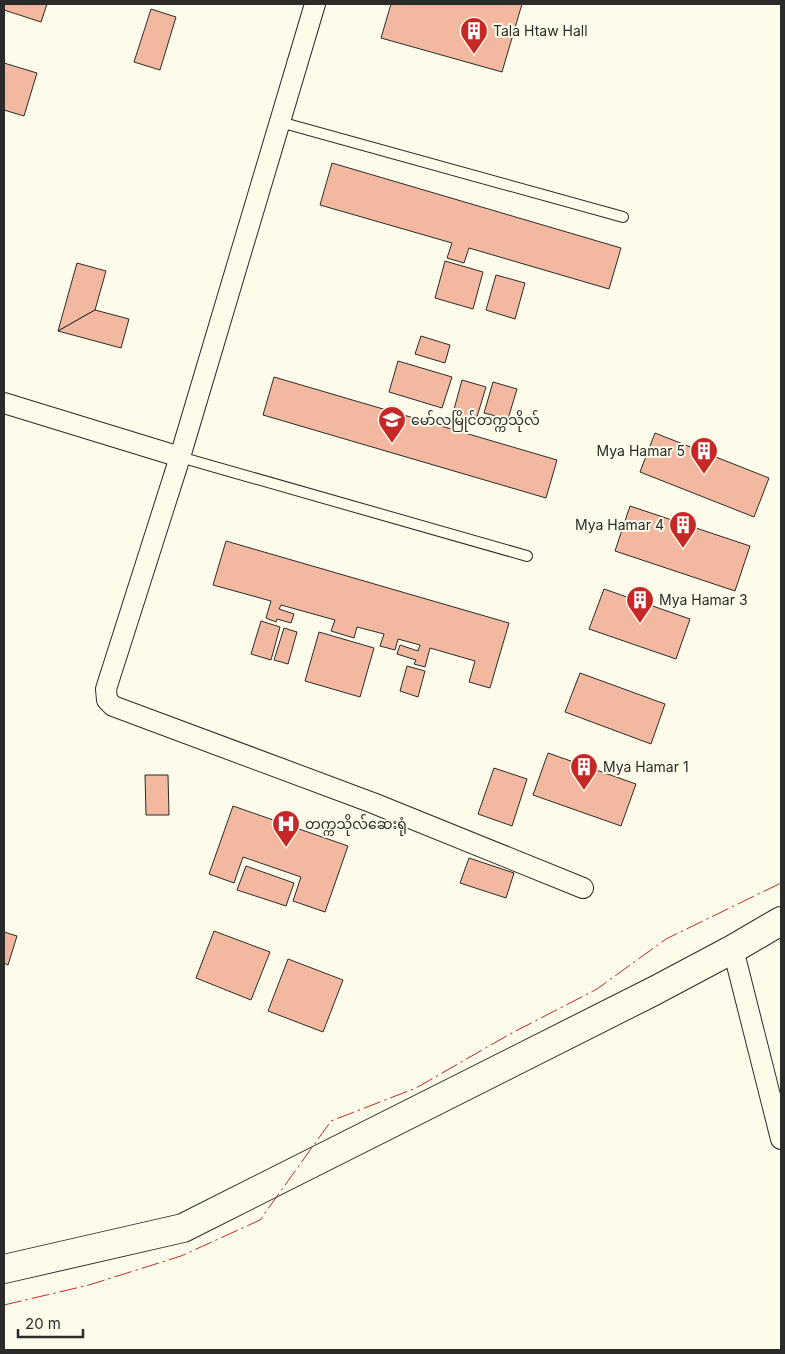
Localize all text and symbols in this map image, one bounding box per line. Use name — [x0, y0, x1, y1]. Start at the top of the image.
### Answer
building icon: Tala Htaw Hall — [459, 16, 489, 55]
place label: Tala Htaw Hall — [493, 22, 588, 39]
school or university icon: မော်လမြိုင်တက္ကသိုလ် — [377, 405, 407, 444]
place label: မော်လမြိုင်တက္ကသိုလ် — [411, 410, 540, 432]
building icon: Mya Hamar 5 — [689, 436, 719, 475]
place label: Mya Hamar 5 — [597, 442, 685, 459]
building icon: Mya Hamar 4 — [668, 510, 698, 549]
place label: Mya Hamar 4 — [575, 516, 664, 533]
building icon: Mya Hamar 3 — [625, 585, 655, 624]
place label: Mya Hamar 3 — [659, 591, 748, 608]
building icon: Mya Hamar 1 — [569, 752, 599, 791]
place label: Mya Hamar 1 — [603, 758, 689, 775]
hospital icon: တက္ကသိုလ်ဆေးရုံ — [271, 809, 301, 848]
place label: တက္ကသိုလ်ဆေးရုံ — [305, 814, 407, 836]
scale bar — [18, 1306, 82, 1338]
text: 20 m — [25, 1314, 61, 1333]

